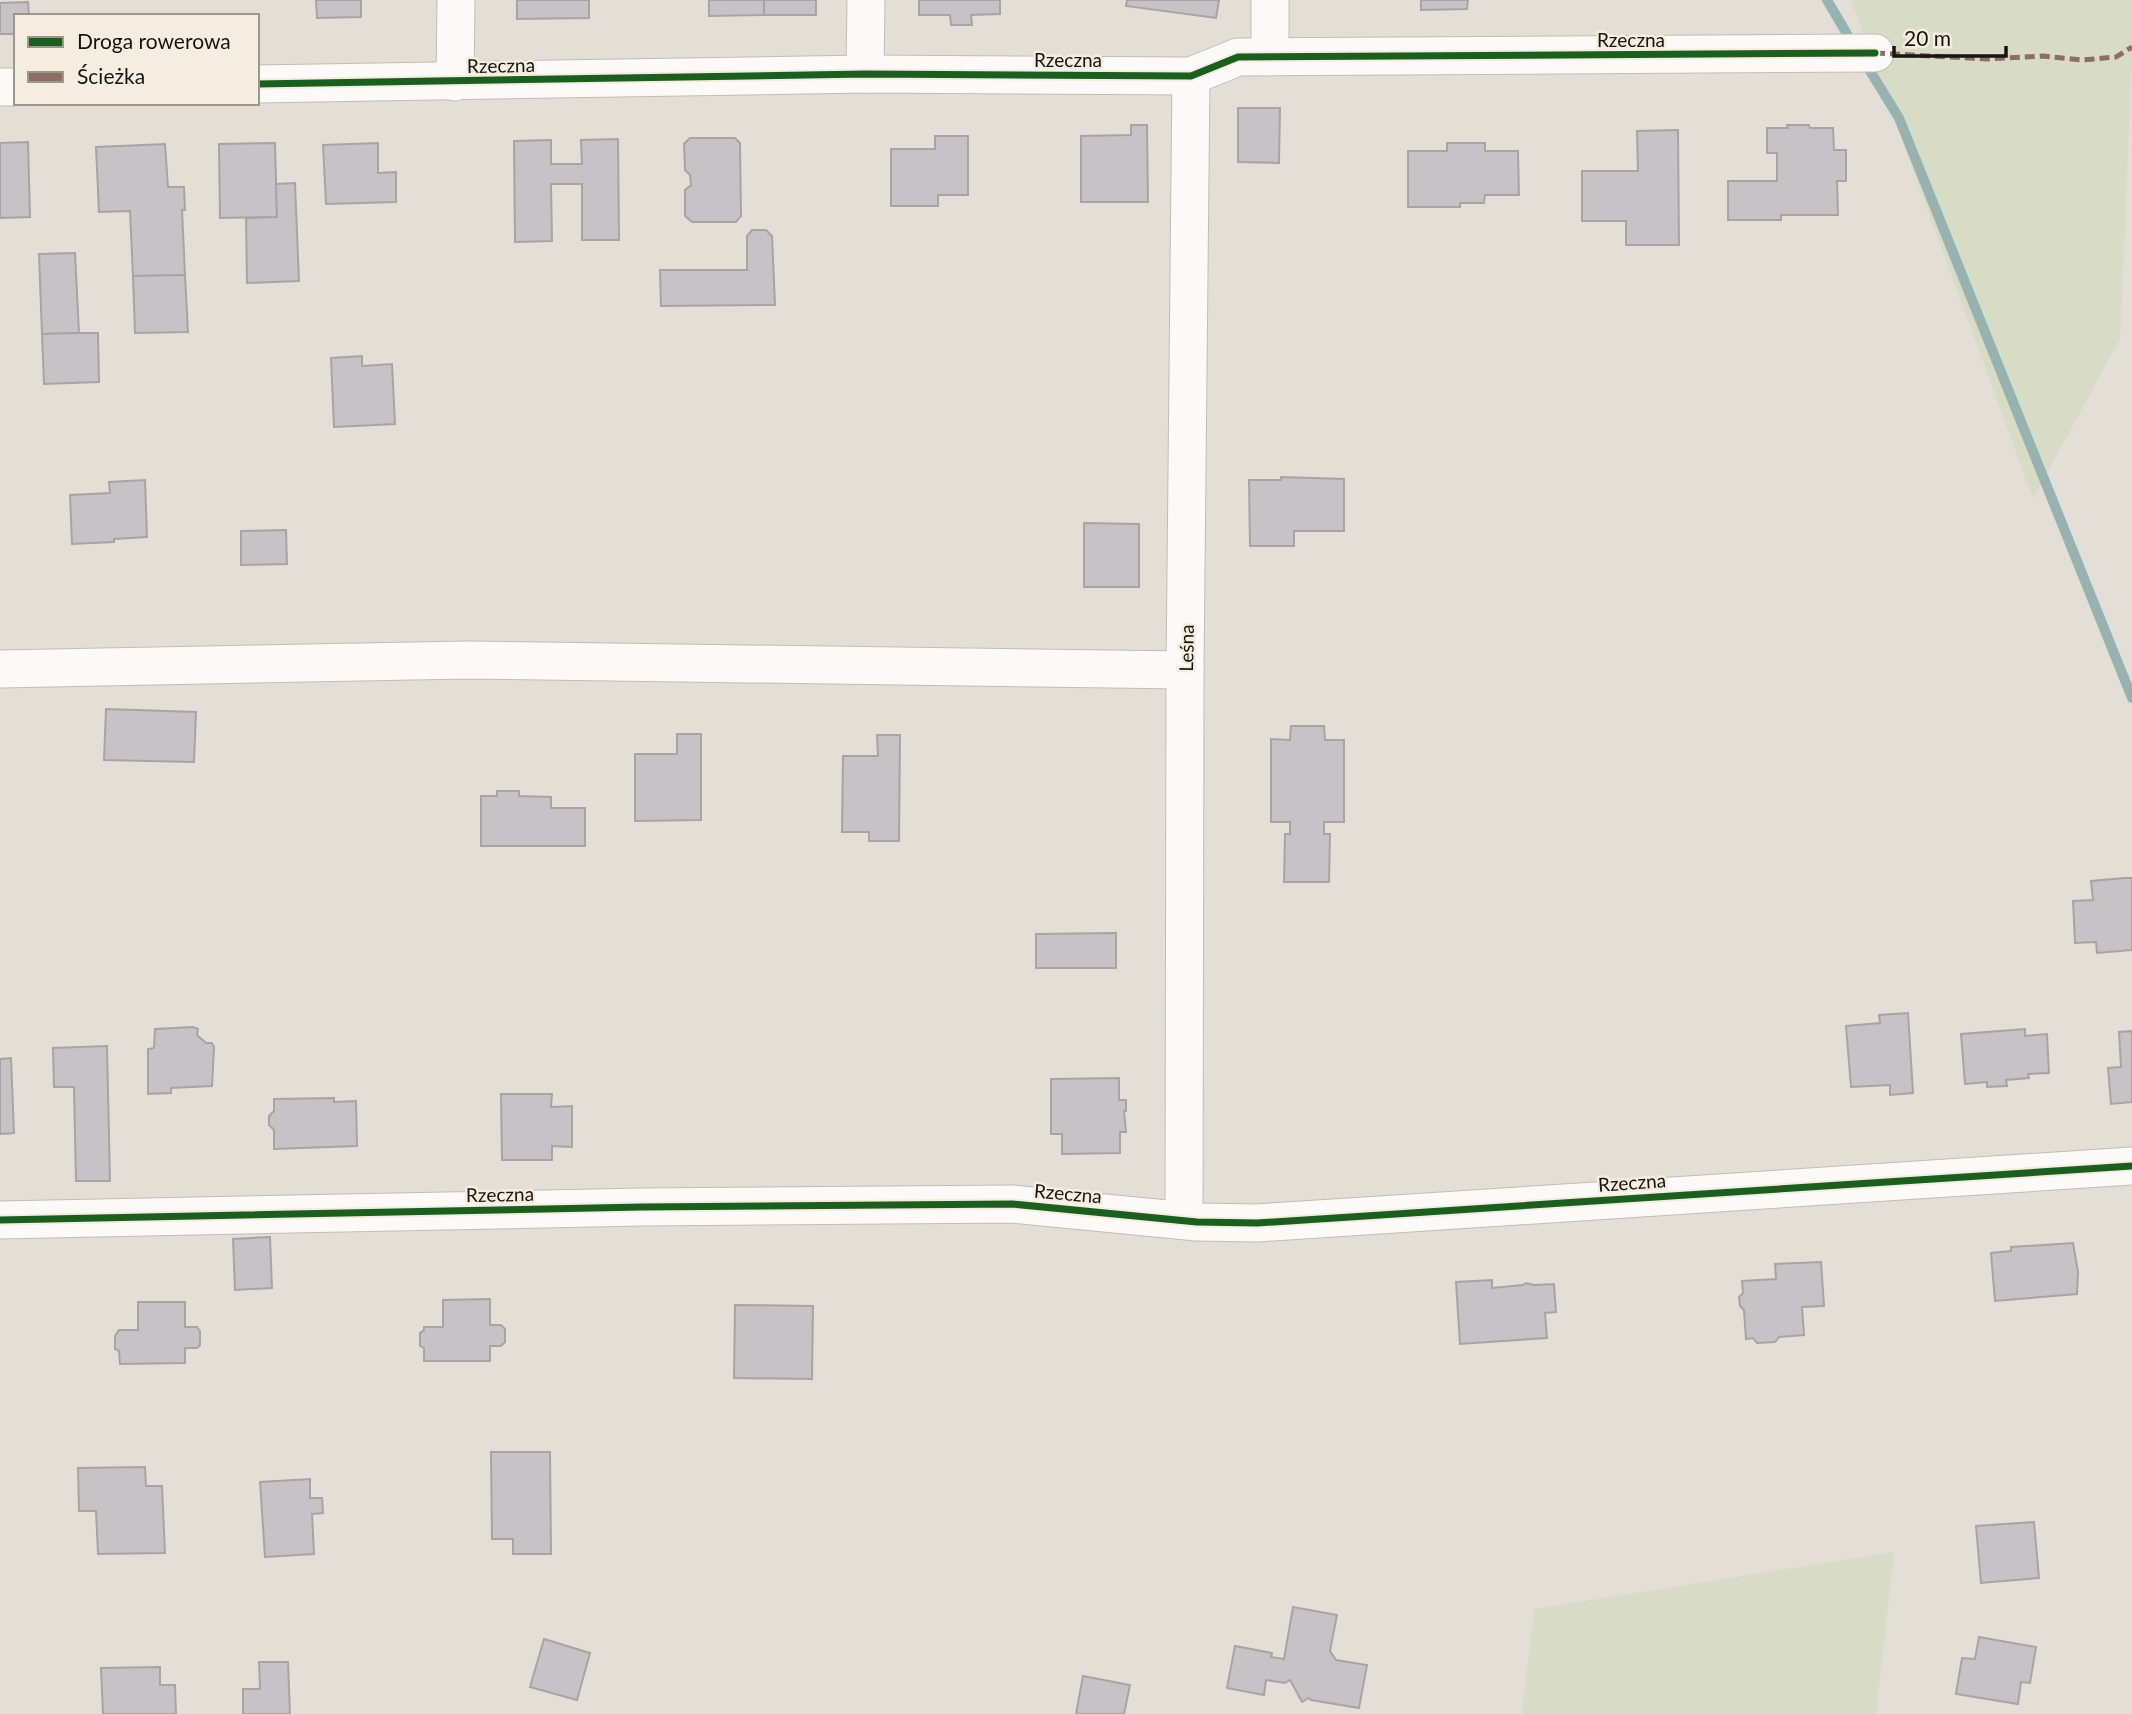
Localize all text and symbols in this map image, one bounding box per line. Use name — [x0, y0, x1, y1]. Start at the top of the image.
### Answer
legend — [14, 14, 259, 105]
scale bar — [1894, 14, 2006, 58]
text: 20 m — [1904, 25, 1951, 50]
text: Droga rowerowa — [77, 28, 231, 53]
street label: Rzeczna — [1597, 28, 1665, 51]
street label: Rzeczna — [1034, 48, 1102, 71]
street label: Rzeczna — [467, 53, 535, 77]
text: Ścieżka — [77, 63, 145, 88]
street label: Leśna — [1174, 624, 1198, 672]
street label: Rzeczna — [1597, 1168, 1667, 1196]
street label: Rzeczna — [1033, 1179, 1103, 1207]
street label: Rzeczna — [466, 1182, 534, 1206]

